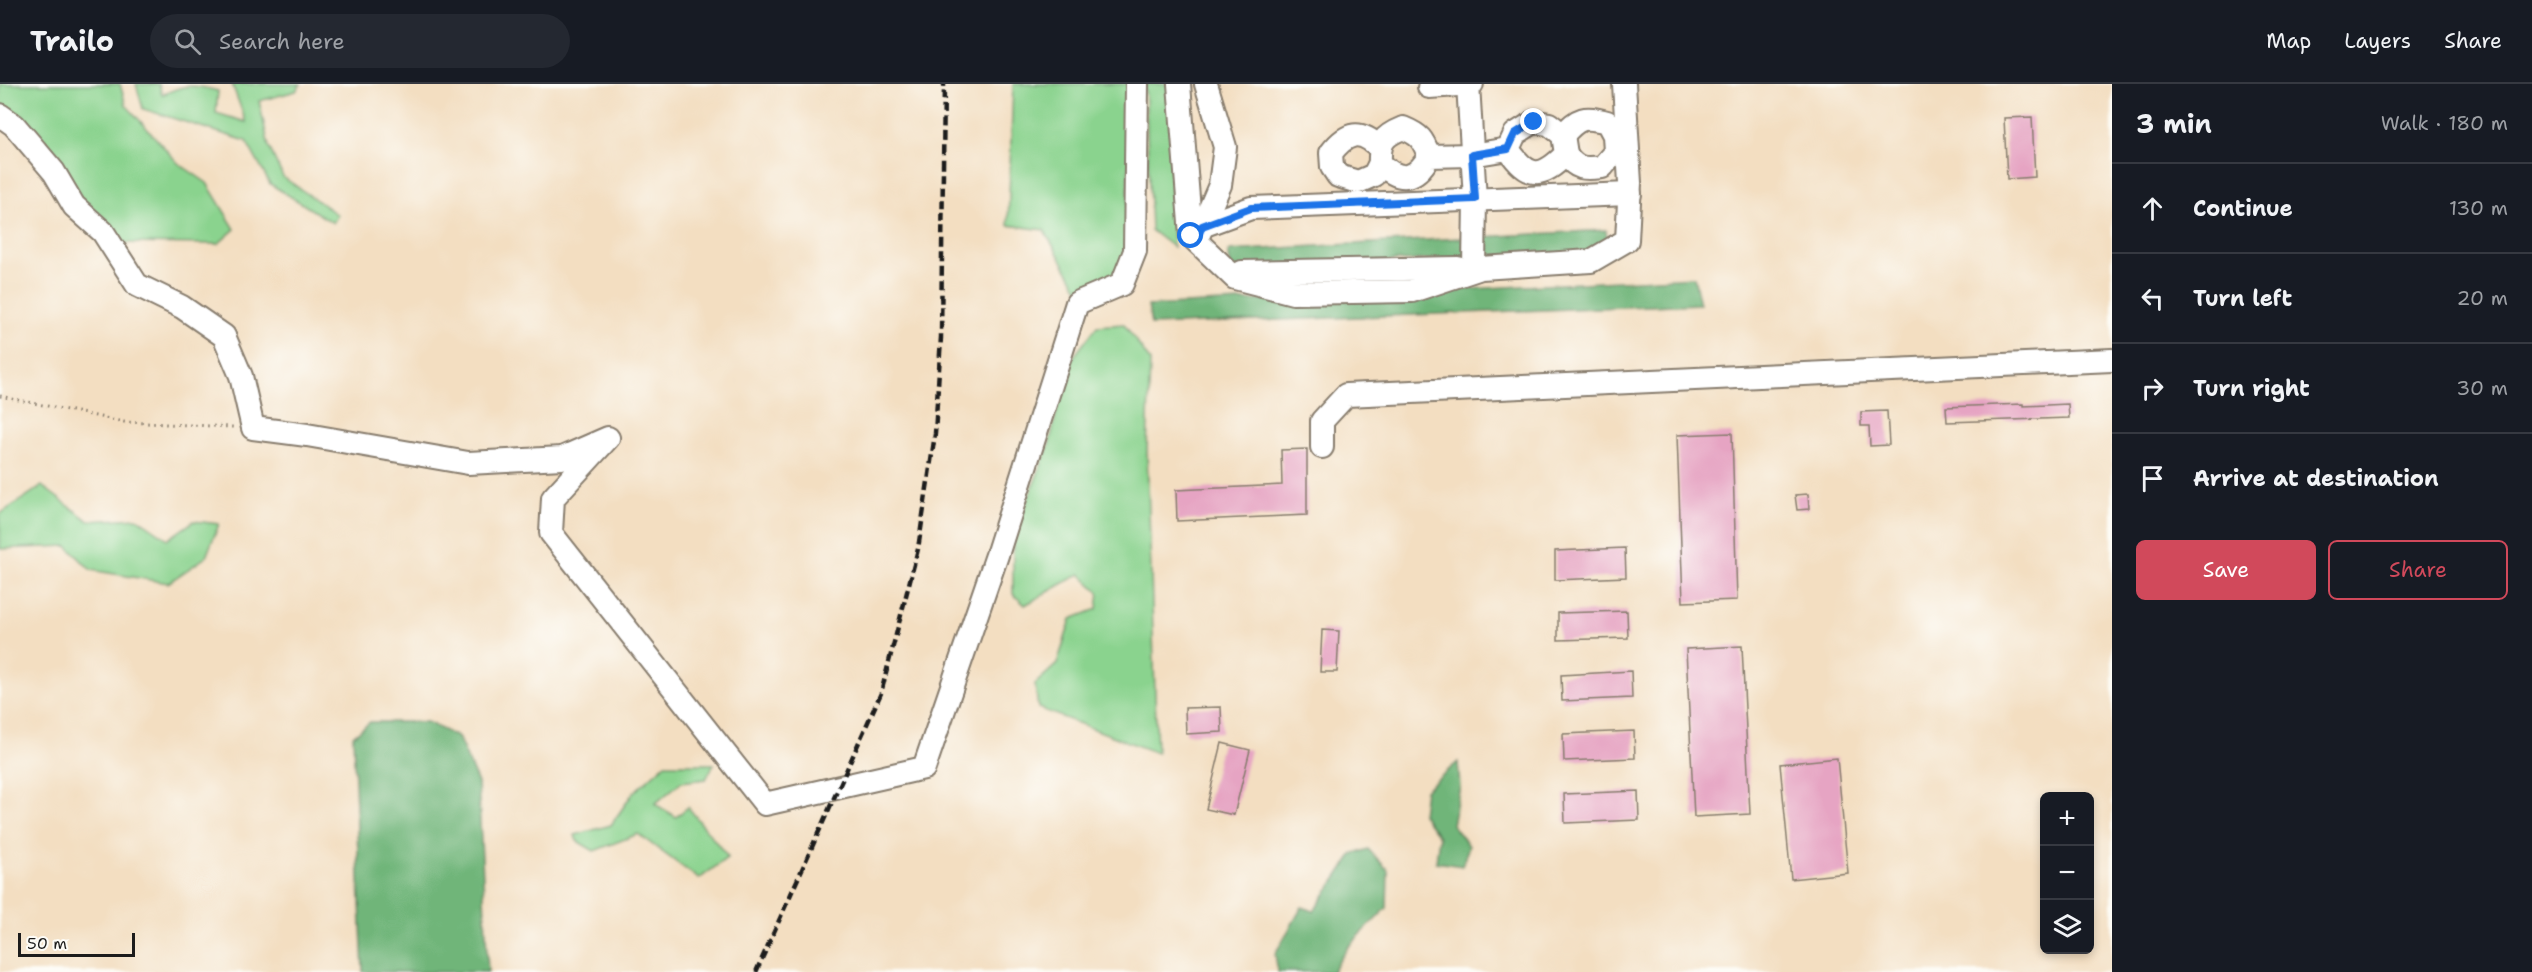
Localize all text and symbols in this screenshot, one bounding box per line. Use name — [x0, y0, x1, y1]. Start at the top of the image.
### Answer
search box — [150, 14, 570, 68]
text: Trailo — [30, 22, 114, 60]
icon: search — [171, 25, 204, 58]
text: Search here — [219, 27, 345, 56]
text: Map — [2266, 27, 2311, 55]
text: Layers — [2344, 27, 2411, 55]
text: Share — [2444, 27, 2502, 55]
text: 3 min — [2136, 106, 2212, 141]
route end — [1520, 108, 1546, 134]
text: Walk · 180 m — [2381, 110, 2508, 136]
icon: ahead — [2136, 192, 2169, 225]
text: Continue — [2193, 194, 2293, 223]
text: 130 m — [2449, 195, 2508, 221]
route start — [1177, 222, 1203, 248]
icon: left — [2136, 282, 2169, 315]
text: Turn left — [2193, 284, 2292, 313]
text: 20 m — [2457, 285, 2508, 311]
icon: right — [2136, 372, 2169, 405]
text: Turn right — [2193, 374, 2310, 403]
text: 30 m — [2456, 375, 2508, 401]
icon: arrive — [2136, 462, 2169, 495]
text: Arrive at destination — [2193, 464, 2439, 493]
button: Save — [2136, 540, 2316, 600]
button: Share — [2328, 540, 2508, 600]
map controls — [2040, 792, 2094, 954]
button: + — [2040, 792, 2094, 846]
button: − — [2040, 846, 2094, 900]
button: layers — [2040, 900, 2094, 954]
scale bar — [18, 930, 135, 958]
text: 50 m — [27, 933, 67, 954]

